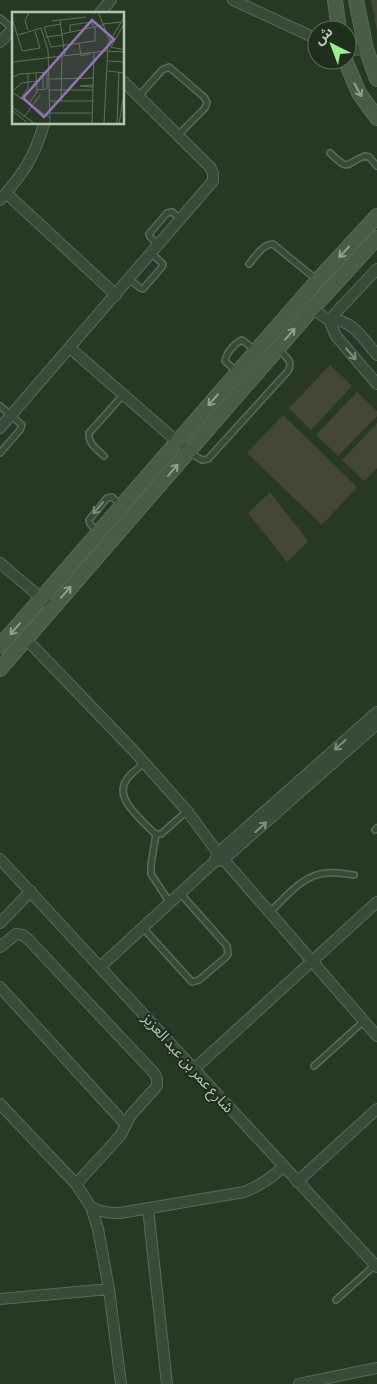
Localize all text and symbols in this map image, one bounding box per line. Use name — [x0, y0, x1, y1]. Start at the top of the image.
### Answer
inset map — [12, 12, 125, 125]
north arrow — [307, 20, 357, 70]
text: ش — [311, 23, 336, 48]
one-way arrow — [353, 83, 363, 98]
one-way arrow — [338, 245, 350, 258]
one-way arrow — [285, 327, 296, 340]
one-way arrow — [345, 347, 356, 360]
one-way arrow — [207, 393, 219, 406]
one-way arrow — [167, 463, 178, 476]
one-way arrow — [92, 501, 104, 514]
one-way arrow — [61, 586, 72, 599]
one-way arrow — [10, 622, 21, 635]
one-way arrow — [334, 739, 347, 750]
one-way arrow — [254, 821, 267, 833]
street label: شارع عمر بن عبد العزيز — [136, 1009, 238, 1119]

